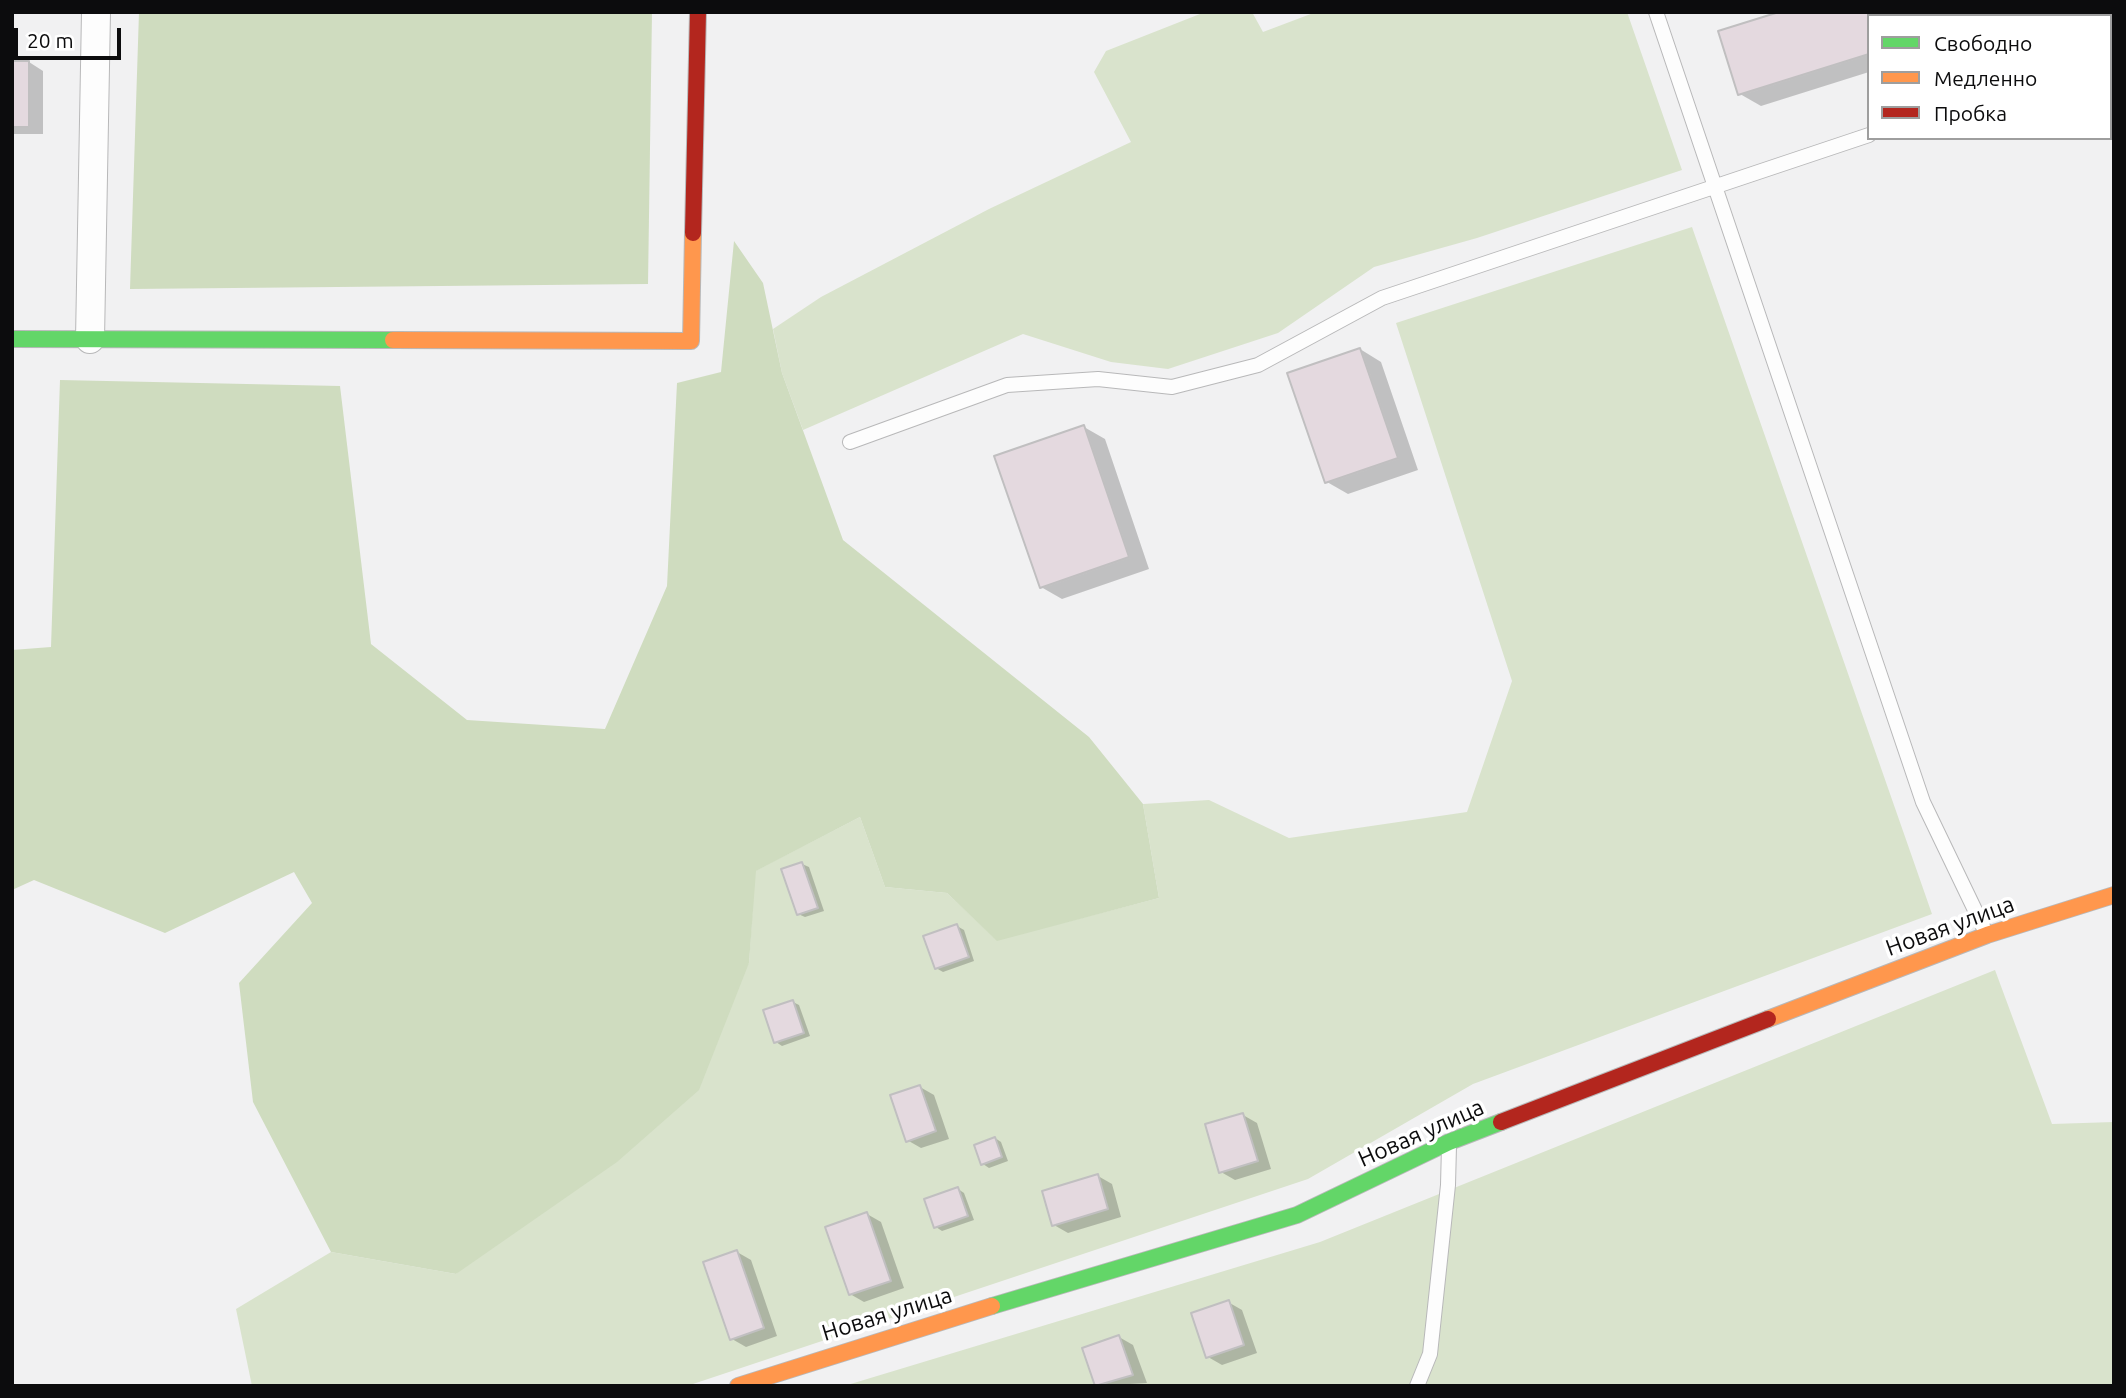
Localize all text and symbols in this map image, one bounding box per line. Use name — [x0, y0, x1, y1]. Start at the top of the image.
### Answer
scale bar — [18, 14, 124, 58]
legend — [1867, 14, 2112, 140]
text: 20 m — [27, 28, 74, 52]
text: Свободно — [1934, 31, 2032, 55]
text: Медленно — [1934, 66, 2037, 90]
text: Пробка — [1934, 101, 2007, 125]
street label: Новая улица — [1882, 890, 2018, 962]
street label: Новая улица — [1354, 1093, 1488, 1173]
street label: Новая улица — [819, 1281, 955, 1347]

